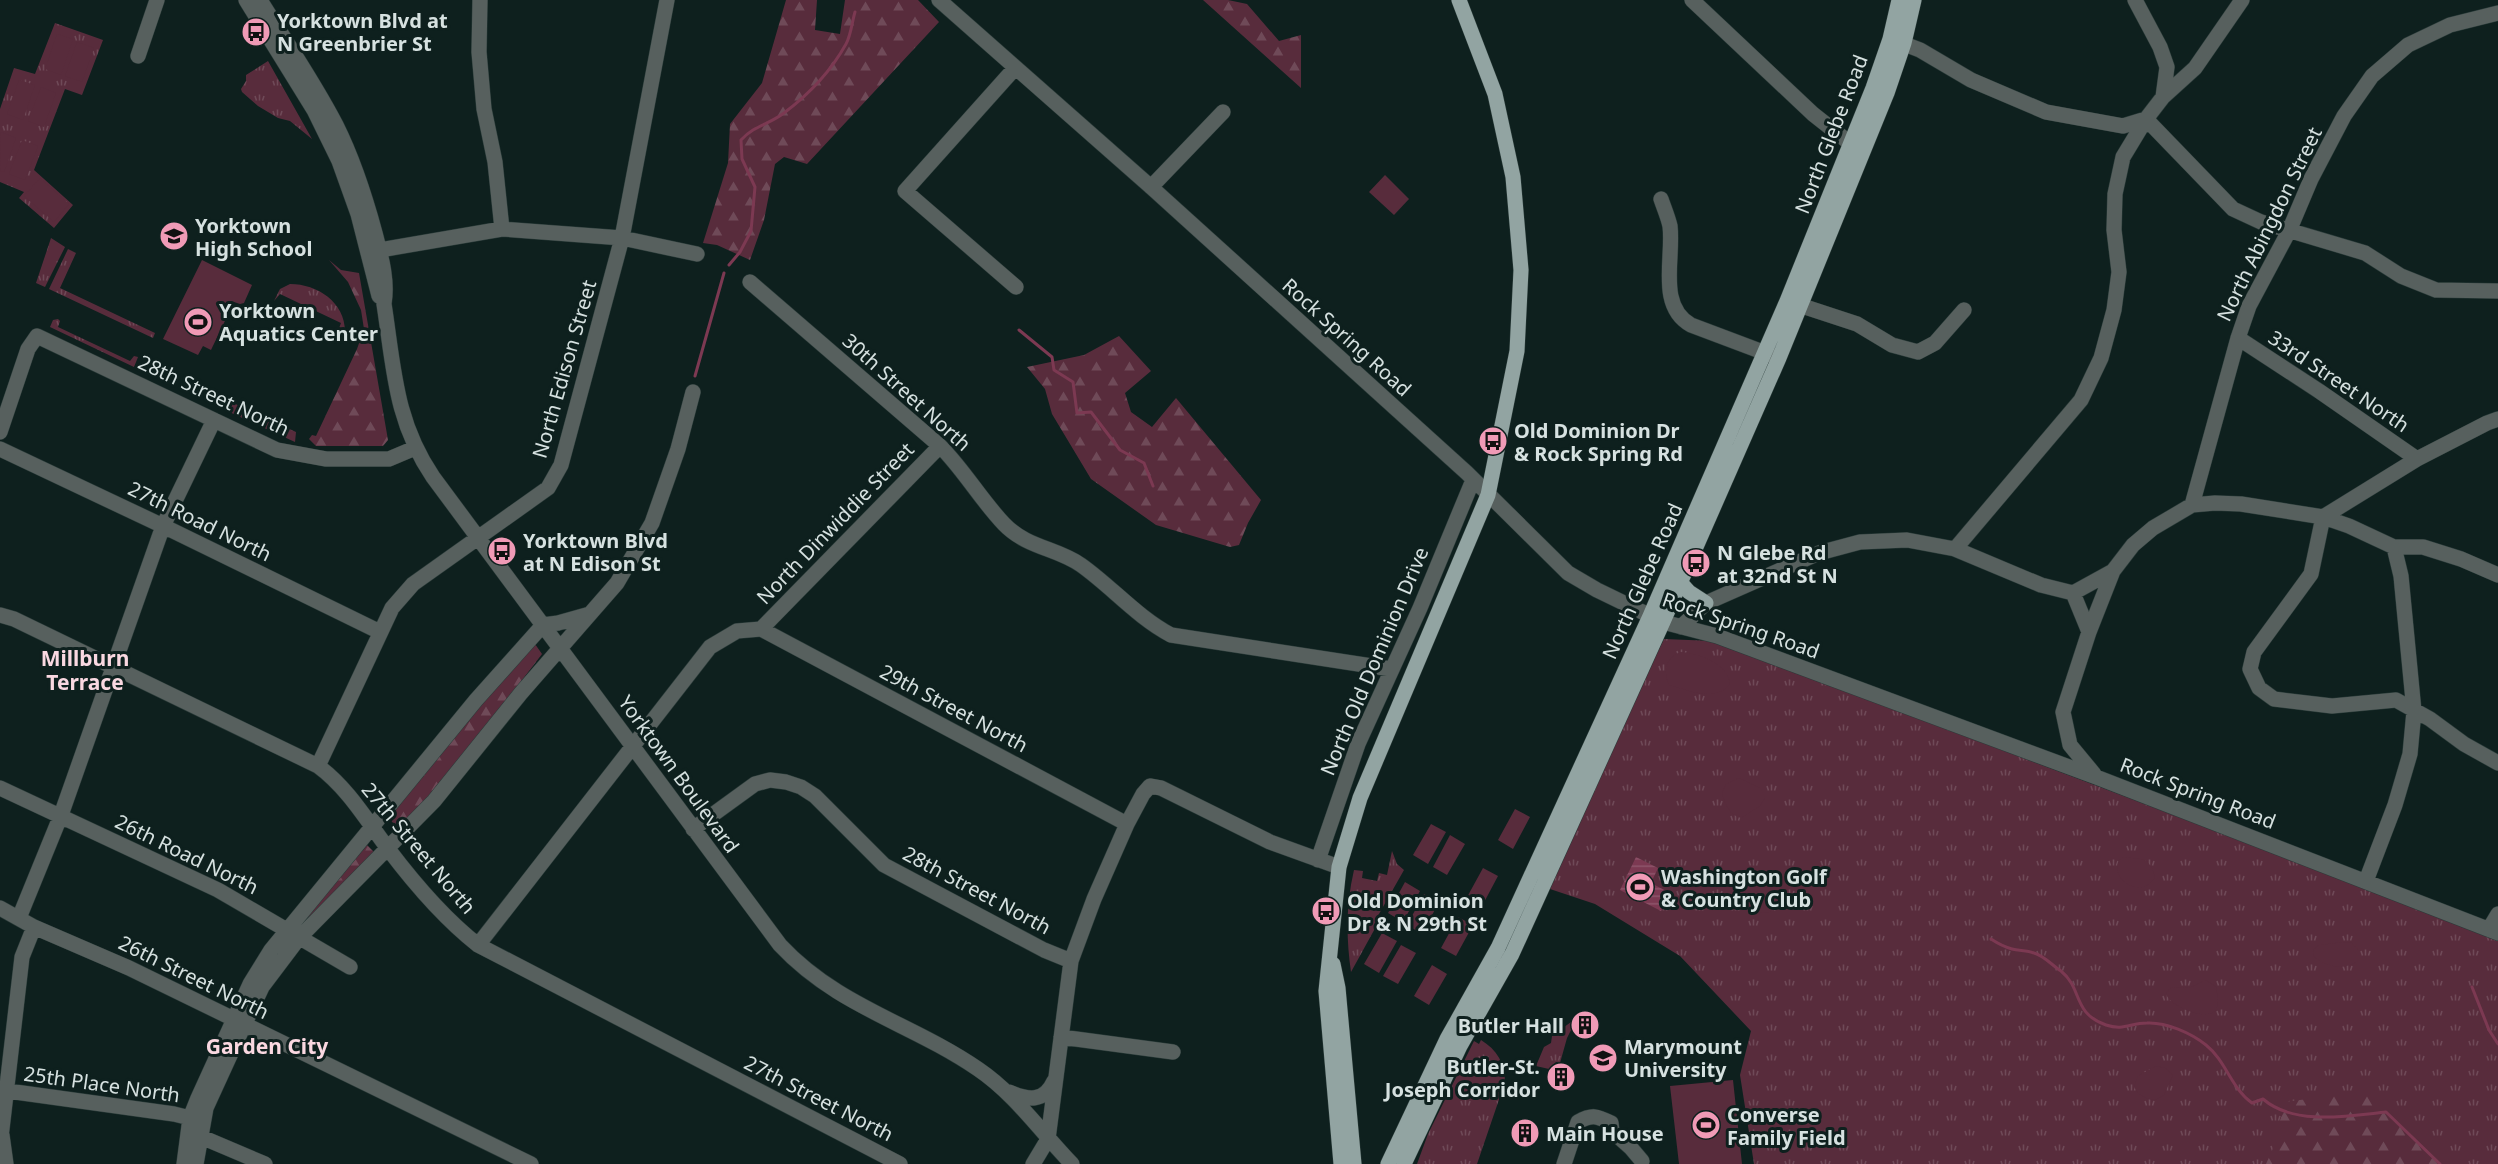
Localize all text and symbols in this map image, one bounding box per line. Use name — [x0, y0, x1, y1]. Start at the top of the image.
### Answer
place label: Yorktown Blvd at N Greenbrier St — [277, 7, 448, 57]
bus stop icon: Yorktown Blvd at N Greenbrier St — [240, 16, 272, 48]
street label: North Glebe Road — [1788, 51, 1874, 217]
street label: North Abingdon Street — [2210, 122, 2328, 326]
place label: Yorktown High School — [195, 212, 312, 262]
school or university icon: Yorktown High School — [158, 220, 190, 252]
street label: Rock Spring Road — [1277, 272, 1417, 402]
street label: North Edison Street — [526, 277, 602, 461]
place label: Yorktown Aquatics Center — [219, 297, 378, 347]
sports icon: Yorktown Aquatics Center — [182, 306, 214, 338]
street label: 33rd Street North — [2263, 324, 2415, 438]
street label: 30th Street North — [837, 327, 977, 457]
street label: 28th Street North — [134, 348, 294, 442]
place label: Old Dominion Dr & Rock Spring Rd — [1514, 417, 1683, 467]
bus stop icon: Old Dominion Dr & Rock Spring Rd — [1477, 425, 1509, 457]
street label: North Dinwiddie Street — [750, 436, 920, 610]
street label: 27th Road North — [124, 475, 276, 567]
street label: North Glebe Road — [1595, 499, 1689, 663]
place label: Yorktown Blvd at N Edison St — [523, 527, 668, 577]
bus stop icon: Yorktown Blvd at N Edison St — [486, 535, 518, 567]
place label: N Glebe Rd at 32nd St N — [1717, 539, 1838, 589]
street label: North Old Dominion Drive — [1314, 543, 1434, 779]
bus stop icon: N Glebe Rd at 32nd St N — [1680, 547, 1712, 579]
street label: Rock Spring Road — [1659, 585, 1823, 665]
district label: Millburn Terrace — [41, 644, 129, 696]
street label: 29th Street North — [875, 658, 1033, 758]
street label: Yorktown Boulevard — [613, 690, 745, 858]
street label: Rock Spring Road — [2116, 751, 2280, 835]
street label: 27th Street North — [356, 777, 482, 919]
street label: 26th Road North — [111, 808, 263, 900]
street label: 28th Street North — [898, 840, 1056, 940]
place label: Washington Golf & Country Club — [1661, 863, 1828, 913]
sports icon: Washington Golf & Country Club — [1624, 871, 1656, 903]
place label: Old Dominion Dr & N 29th St — [1347, 887, 1487, 937]
bus stop icon: Old Dominion Dr & N 29th St — [1310, 895, 1342, 927]
street label: 26th Street North — [114, 929, 274, 1025]
building icon: Butler Hall — [1569, 1009, 1601, 1041]
place label: Butler Hall — [1458, 1012, 1564, 1039]
district label: Garden City — [206, 1032, 328, 1060]
place label: Marymount University — [1624, 1033, 1742, 1083]
school or university icon: Marymount University — [1587, 1042, 1619, 1074]
street label: 27th Street North — [740, 1049, 898, 1147]
place label: Butler-St. Joseph Corridor — [1383, 1053, 1540, 1103]
street label: 25th Place North — [22, 1060, 182, 1108]
building icon: Butler-St. Joseph Corridor — [1545, 1061, 1577, 1093]
place label: Converse Family Field — [1727, 1101, 1846, 1151]
sports icon: Converse Family Field — [1690, 1109, 1722, 1141]
building icon: Main House — [1509, 1117, 1541, 1149]
place label: Main House — [1546, 1120, 1664, 1147]

